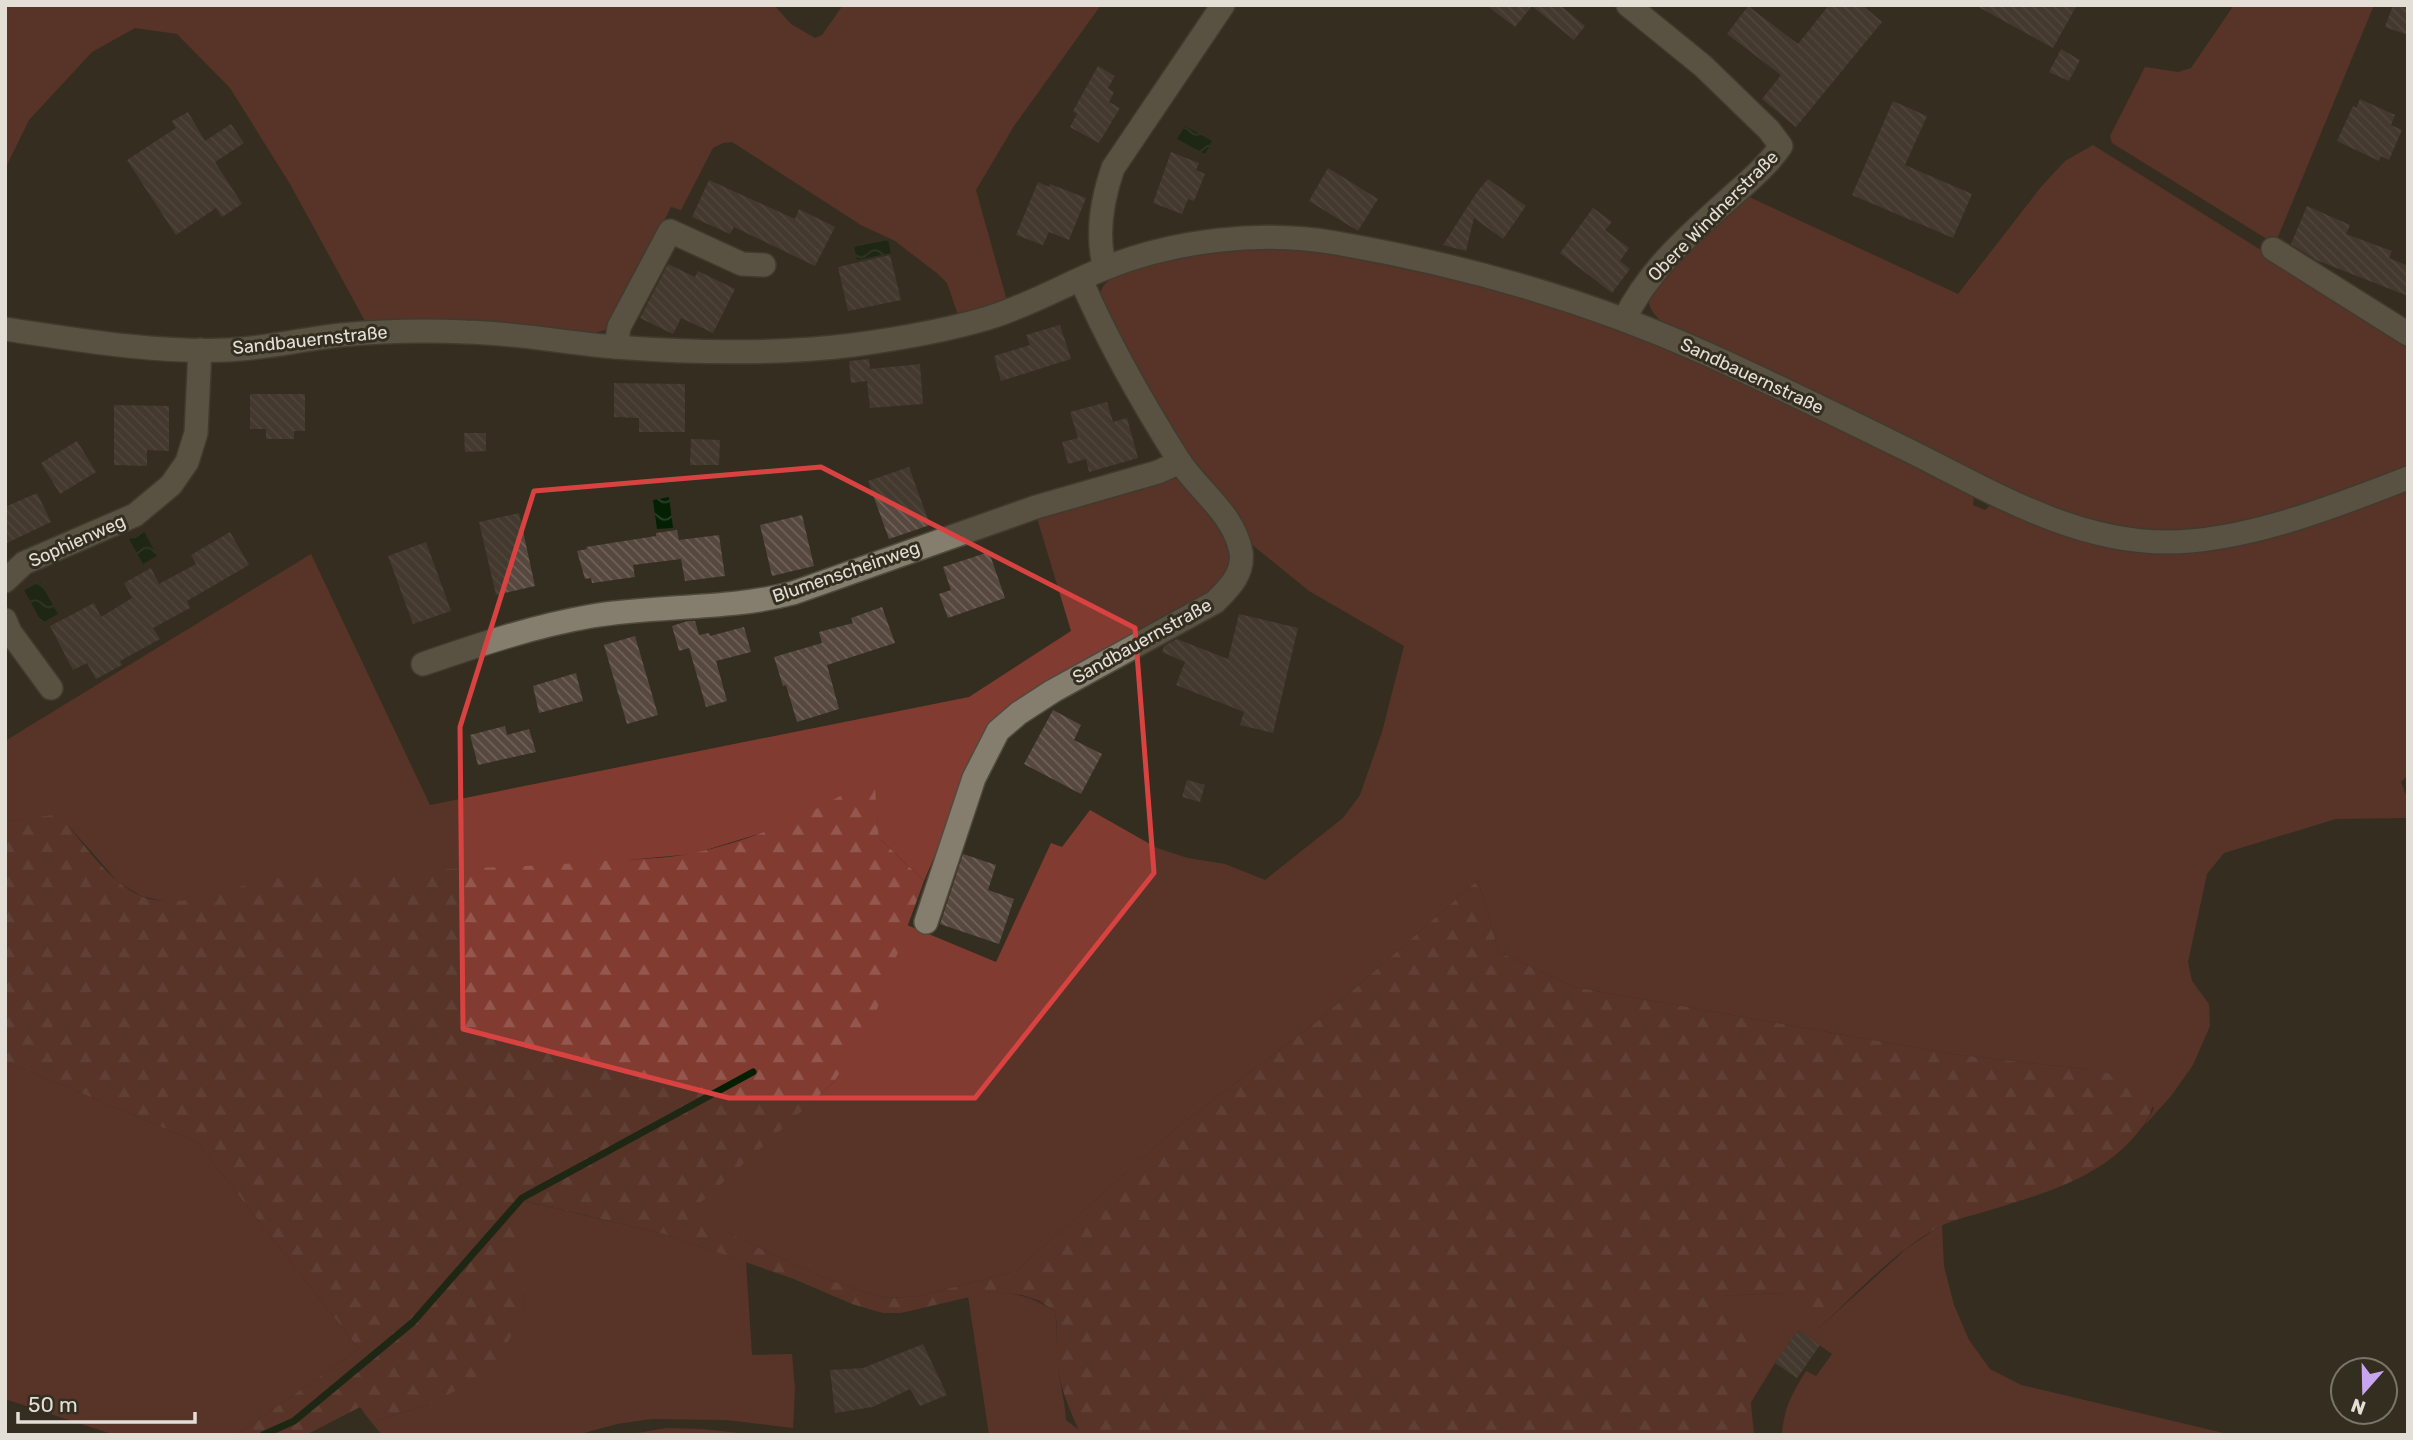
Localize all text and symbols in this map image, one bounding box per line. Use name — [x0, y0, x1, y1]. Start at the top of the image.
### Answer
street label: Obere Windnerstraße — [1643, 146, 1783, 286]
street label: Sandbauernstraße — [231, 321, 389, 359]
street label: Sandbauernstraße — [1677, 333, 1827, 419]
street label: Sophienweg — [25, 510, 129, 572]
street label: Blumenscheinweg — [769, 536, 923, 608]
street label: Sandbauernstraße — [1069, 594, 1215, 688]
north arrow — [2329, 1356, 2399, 1426]
scale bar — [18, 1380, 194, 1424]
text: 50 m — [28, 1392, 78, 1417]
text: N — [2348, 1393, 2369, 1420]

